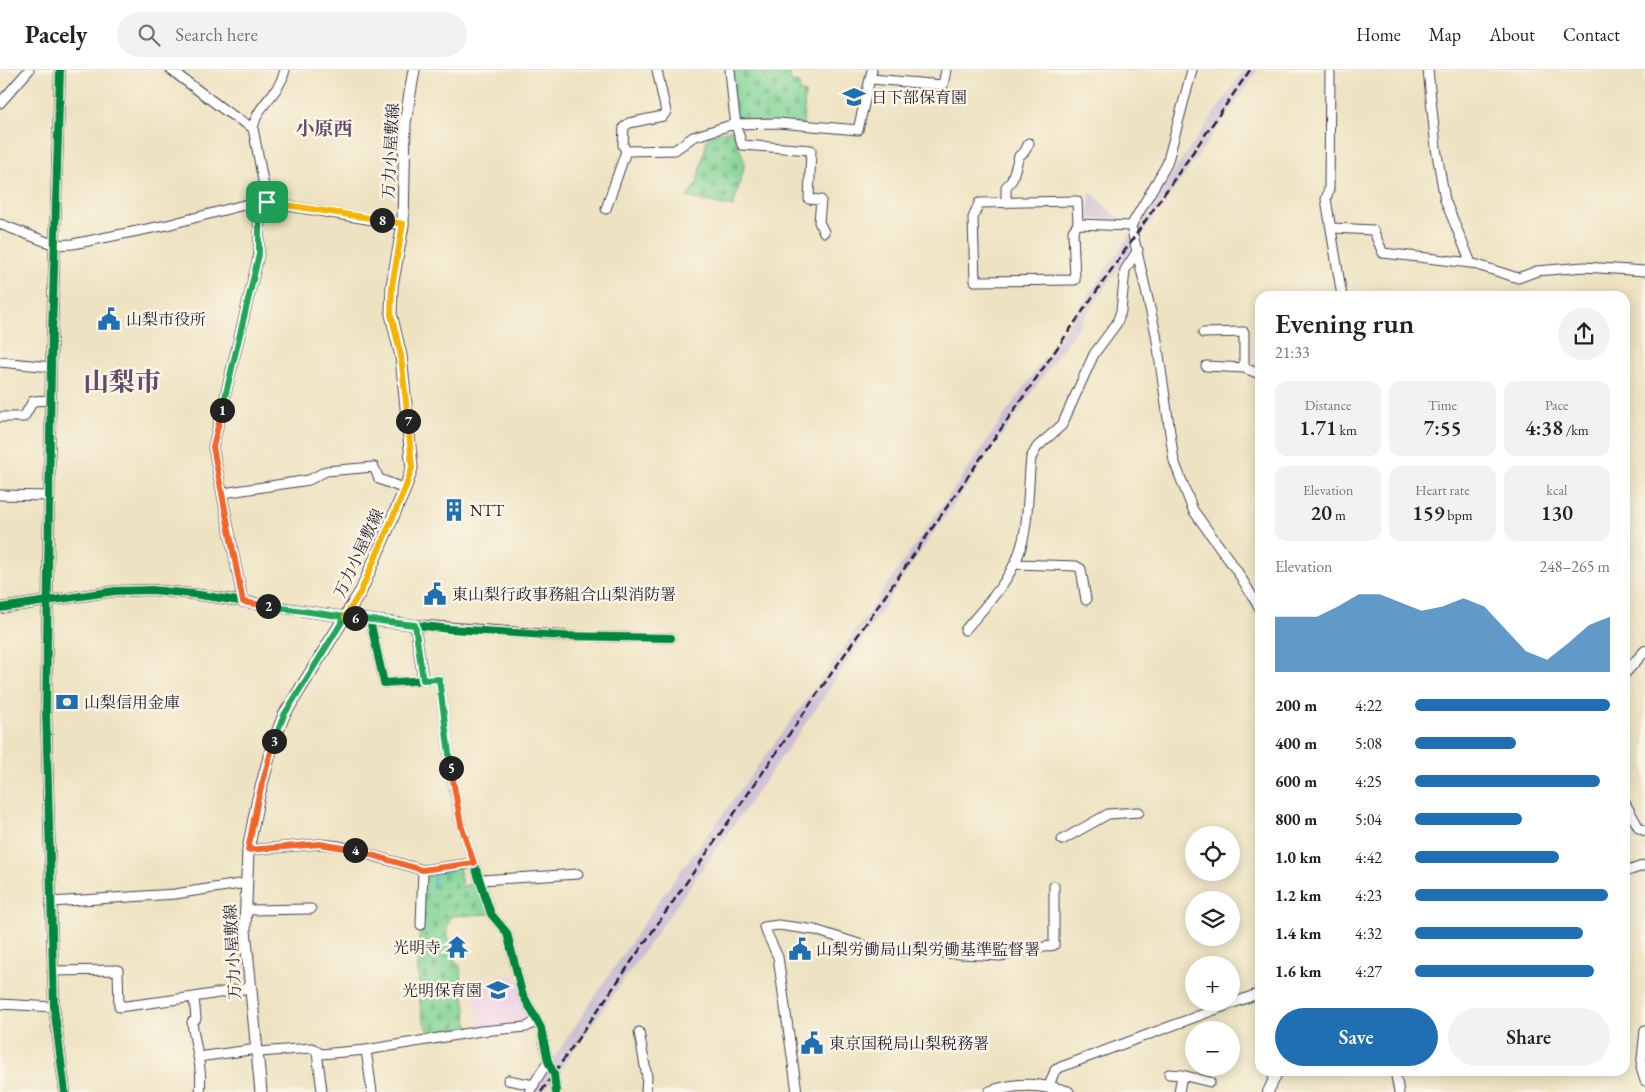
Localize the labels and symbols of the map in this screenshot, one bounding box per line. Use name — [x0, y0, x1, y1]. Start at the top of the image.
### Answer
school or university icon: 日下部保育園 — [841, 84, 867, 110]
place label: 日下部保育園 — [871, 87, 967, 108]
street label: 万力小屋敷線 — [378, 103, 403, 200]
district label: 小原西 — [295, 116, 353, 141]
pin — [246, 181, 288, 223]
pin: 8 — [370, 208, 394, 232]
public building icon: 山梨市役所 — [96, 306, 122, 332]
place label: 山梨市役所 — [126, 309, 206, 330]
district label: 山梨市 — [83, 365, 161, 399]
pin: 1 — [210, 398, 234, 422]
pin: 7 — [396, 408, 420, 434]
building icon: NTT — [441, 497, 467, 523]
place label: NTT — [470, 500, 504, 521]
street label: 万力小屋敷線 — [329, 505, 388, 601]
public building icon: 東山梨行政事務組合山梨消防署 — [422, 581, 448, 607]
place label: 東山梨行政事務組合山梨消防署 — [452, 584, 676, 605]
pin: 2 — [256, 594, 280, 618]
pin: 6 — [342, 606, 368, 630]
bank icon: 山梨信用金庫 — [54, 689, 80, 715]
place label: 山梨信用金庫 — [84, 692, 180, 713]
pin: 3 — [262, 728, 286, 754]
pin: 5 — [438, 756, 464, 780]
pin: 4 — [342, 838, 368, 862]
street label: 万力小屋敷線 — [220, 903, 245, 1000]
temple icon: 光明寺 — [444, 934, 470, 960]
public building icon: 山梨労働局山梨労働基準監督署 — [787, 936, 813, 962]
place label: 光明寺 — [393, 937, 441, 958]
place label: 山梨労働局山梨労働基準監督署 — [816, 939, 1040, 960]
school or university icon: 光明保育園 — [485, 977, 511, 1003]
place label: 光明保育園 — [402, 980, 482, 1001]
public building icon: 東京国税局山梨税務署 — [799, 1030, 825, 1056]
place label: 東京国税局山梨税務署 — [829, 1033, 989, 1054]

